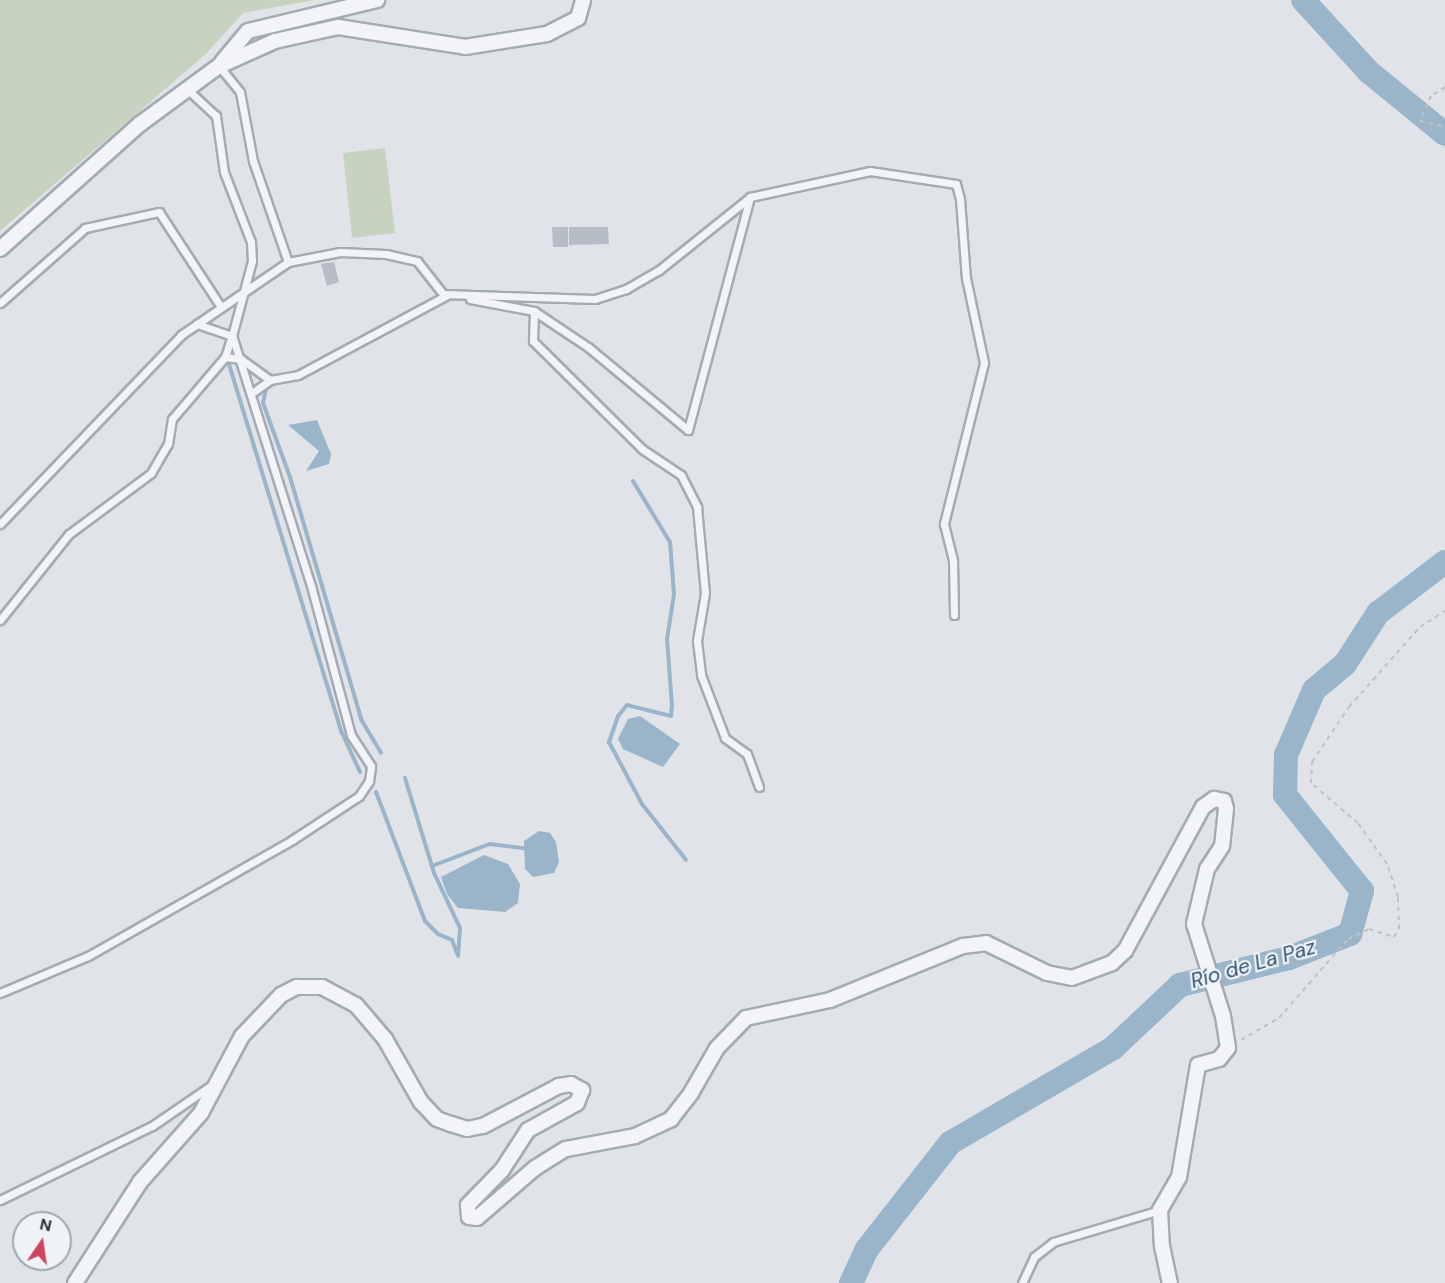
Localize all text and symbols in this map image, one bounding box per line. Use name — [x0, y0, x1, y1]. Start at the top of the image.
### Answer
water label: Río de La Paz — [1188, 934, 1318, 994]
north arrow — [12, 1211, 72, 1271]
text: N — [38, 1213, 54, 1236]

